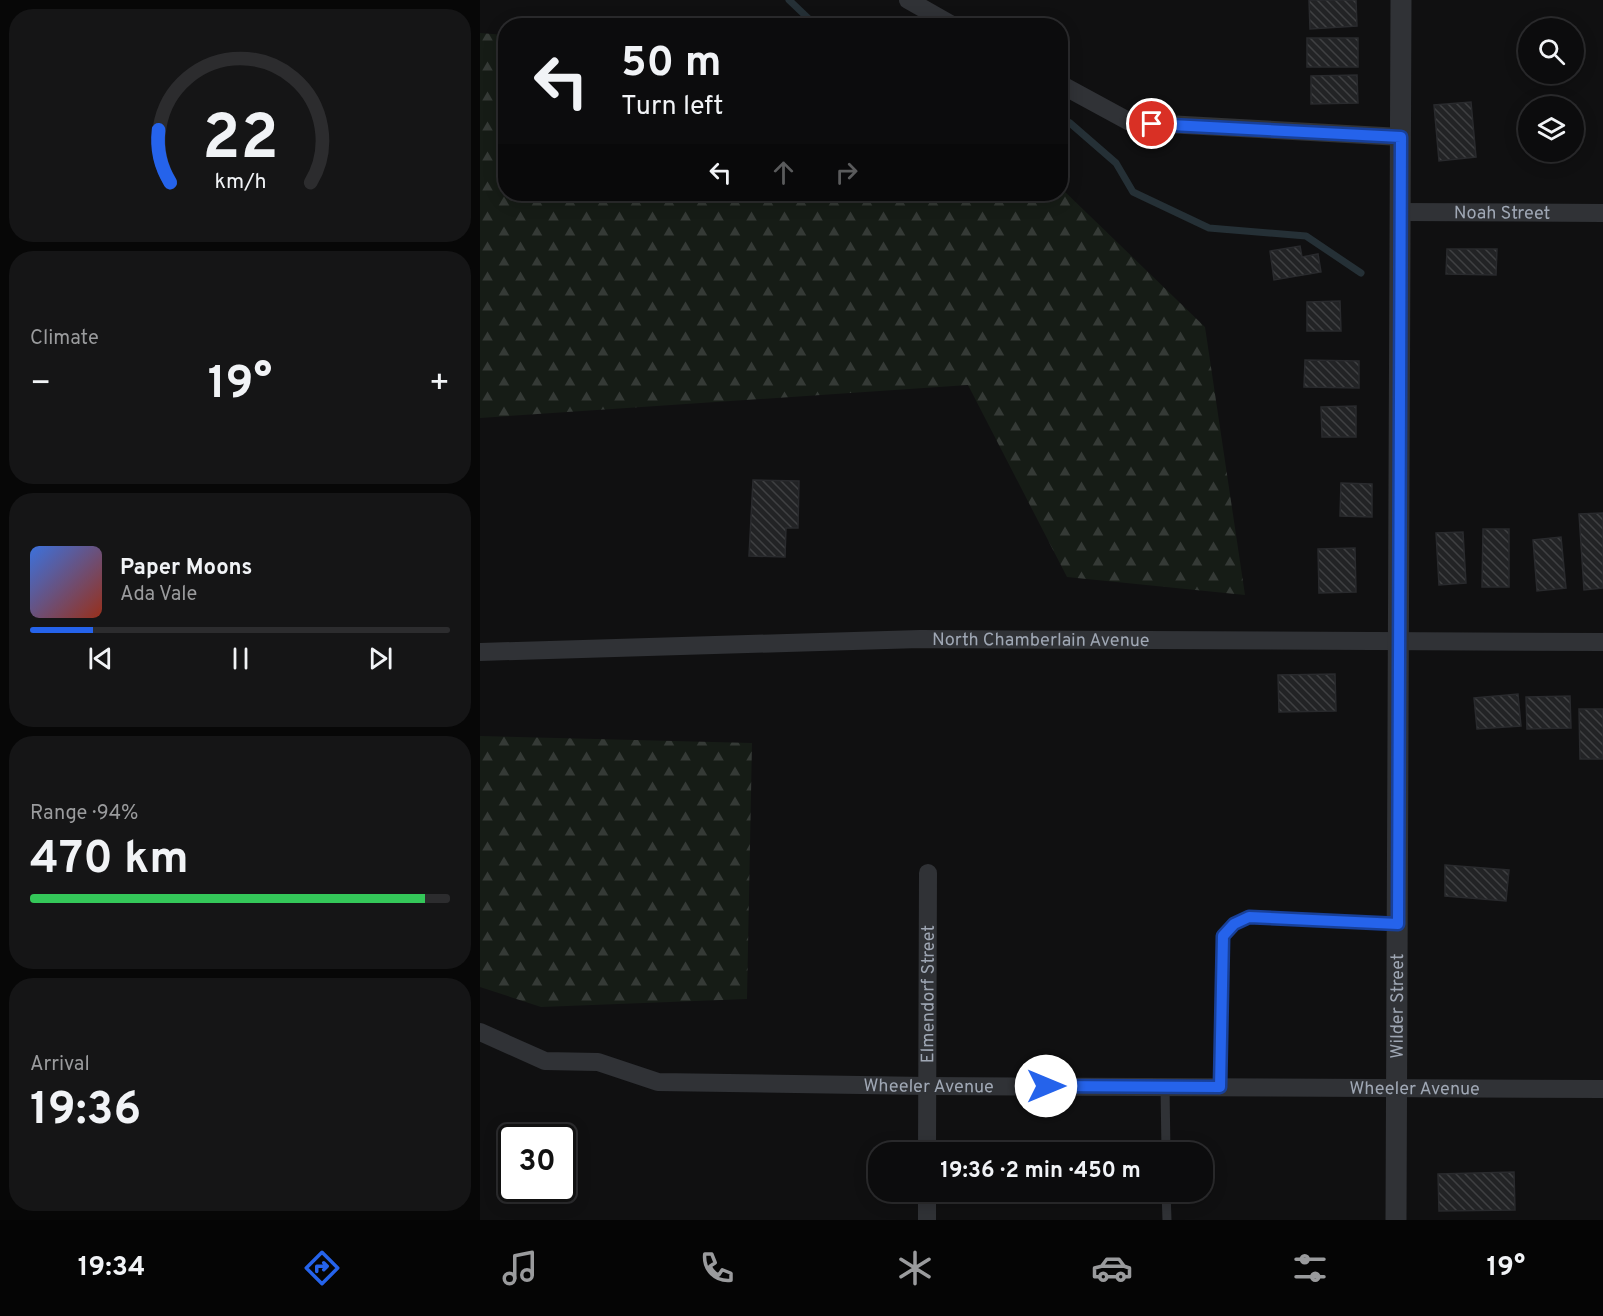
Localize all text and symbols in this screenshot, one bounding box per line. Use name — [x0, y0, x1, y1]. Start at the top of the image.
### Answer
map controls — [1518, 18, 1584, 162]
button: search — [1518, 18, 1584, 84]
text: 50 m — [621, 38, 722, 91]
icon: left — [522, 42, 600, 120]
text: Turn left — [621, 90, 723, 124]
button: layers — [1518, 96, 1584, 162]
pin — [1126, 98, 1177, 149]
text: 22 — [202, 102, 278, 181]
icon: arrive — [1135, 107, 1168, 140]
icon: left — [704, 156, 737, 189]
icon: ahead — [767, 156, 800, 189]
icon: right — [830, 156, 863, 189]
text: km/h — [214, 169, 266, 196]
street label: Noah Street — [1454, 202, 1550, 226]
text: Climate — [30, 326, 99, 352]
text: 19° — [208, 357, 272, 414]
text: − — [30, 364, 51, 406]
text: + — [429, 364, 450, 406]
text: Paper Moons — [120, 555, 252, 582]
text: Ada Vale — [120, 582, 197, 608]
street label: North Chamberlain Avenue — [932, 629, 1150, 653]
icon: previous — [84, 642, 117, 675]
icon: pause — [224, 642, 257, 675]
icon: next — [364, 642, 397, 675]
text: Range · 94% — [30, 801, 139, 827]
text: 470 km — [30, 832, 189, 889]
street label: Elmendorf Street — [917, 925, 941, 1063]
street label: Wilder Street — [1387, 953, 1410, 1059]
text: Arrival — [30, 1052, 90, 1078]
position arrow — [1014, 1054, 1078, 1118]
street label: Wheeler Avenue — [863, 1075, 994, 1099]
street label: Wheeler Avenue — [1349, 1078, 1480, 1101]
text: 19:36 — [30, 1083, 141, 1140]
speed limit sign: 30 — [498, 1124, 576, 1202]
text: 19:36 · 2 min · 450 m — [940, 1158, 1141, 1185]
icon: directions — [301, 1247, 343, 1289]
icon: music — [499, 1247, 541, 1289]
icon: phone — [696, 1247, 738, 1289]
icon: climate — [894, 1247, 936, 1289]
icon: car — [1091, 1247, 1133, 1289]
icon: filters — [1289, 1247, 1331, 1289]
text: 19:34 — [78, 1251, 145, 1285]
text: 19° — [1487, 1251, 1525, 1285]

